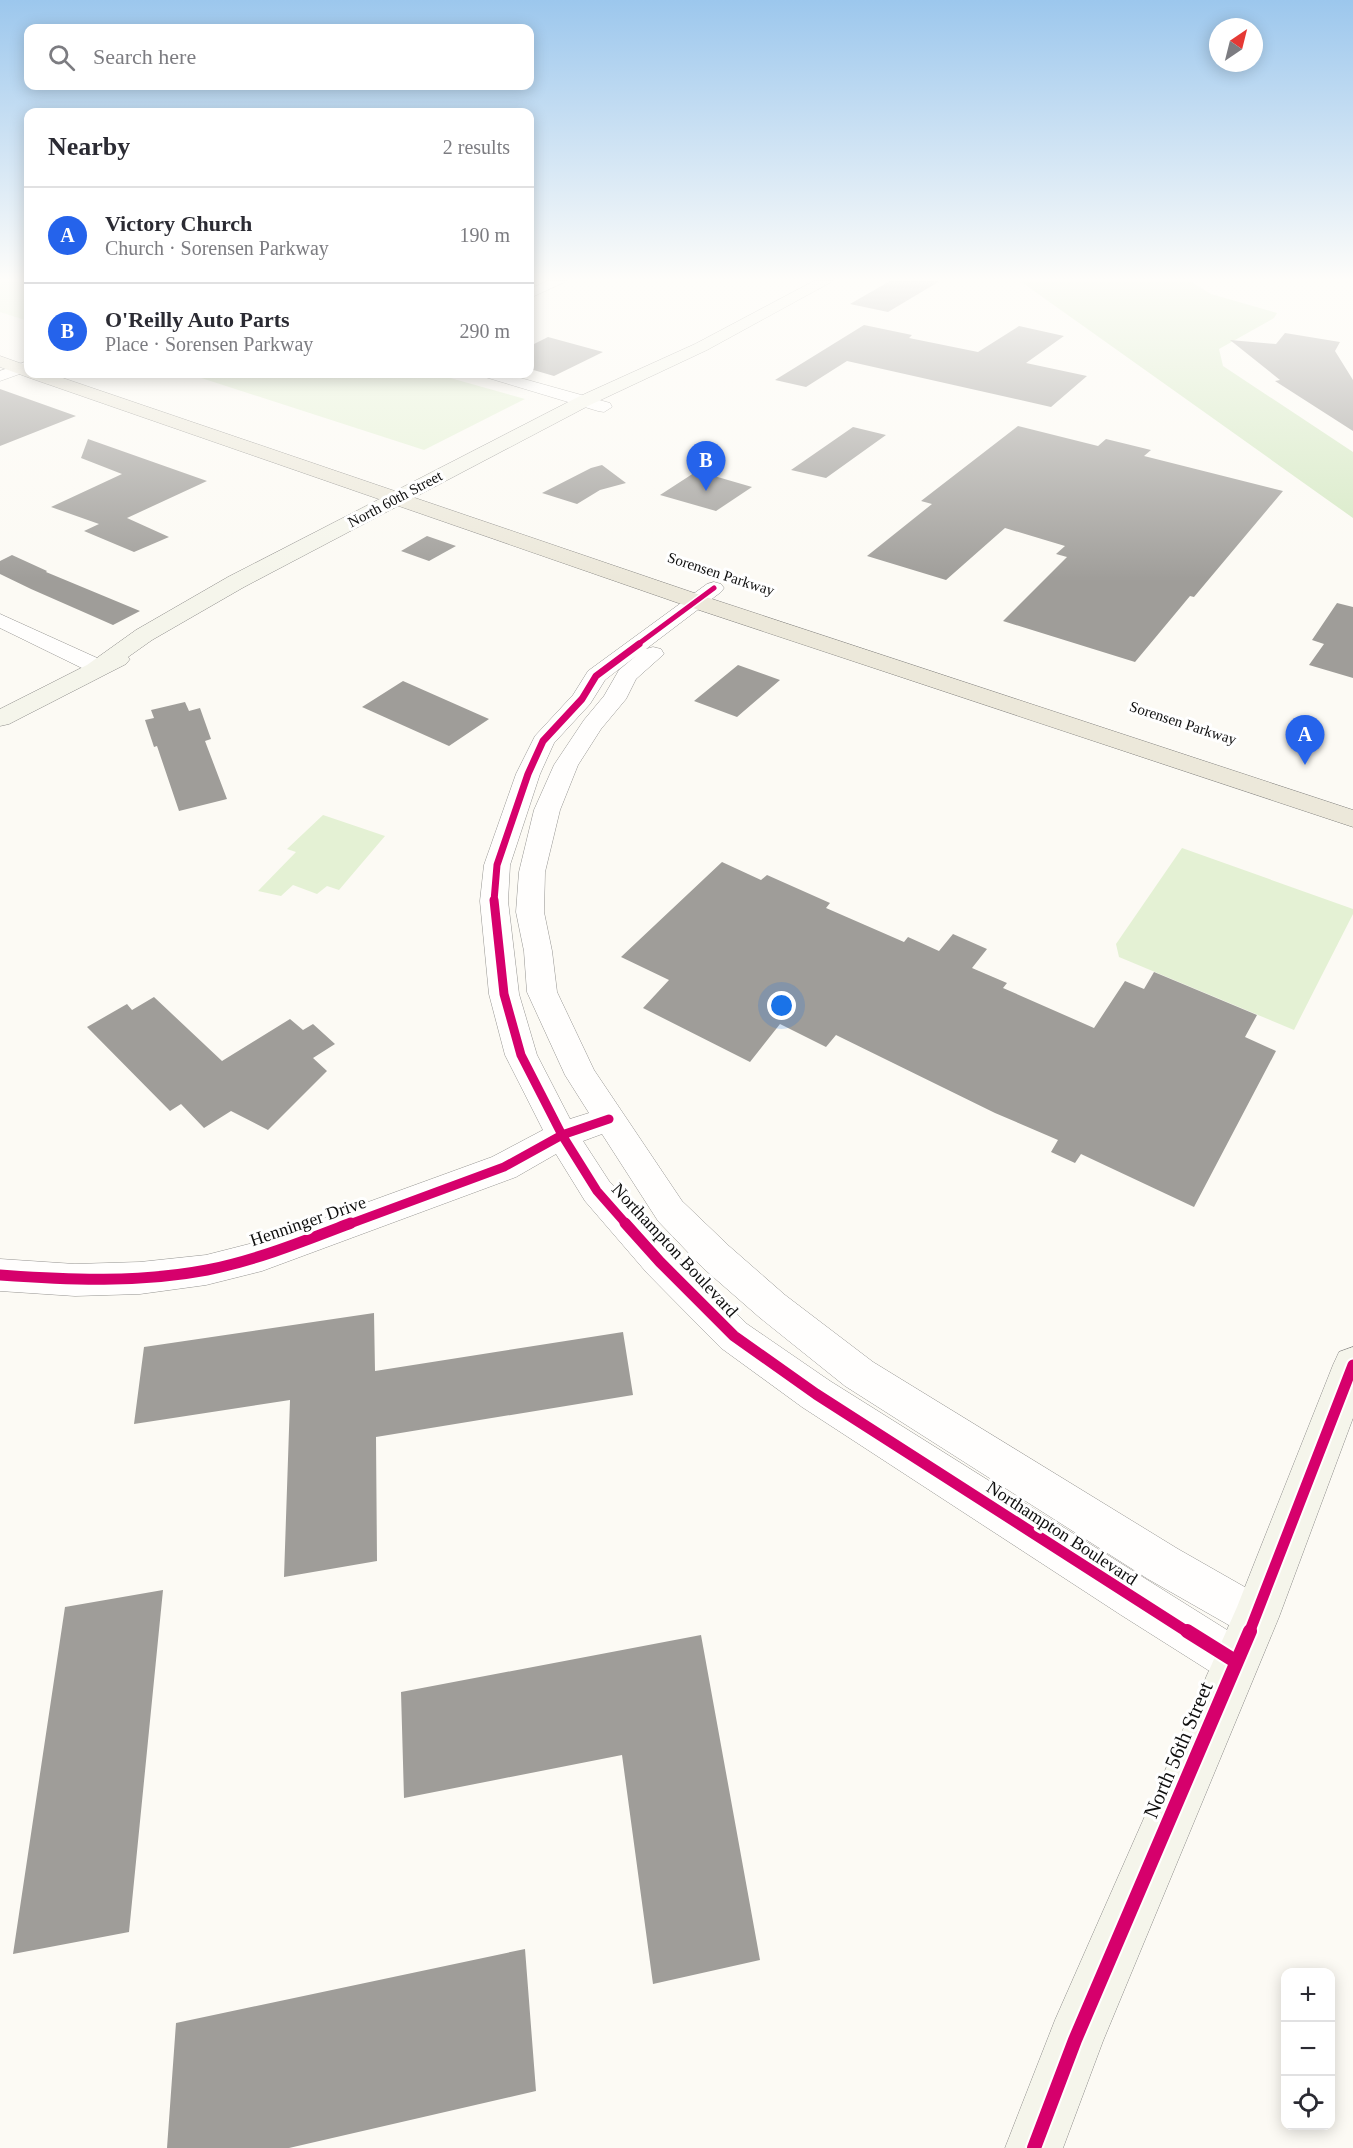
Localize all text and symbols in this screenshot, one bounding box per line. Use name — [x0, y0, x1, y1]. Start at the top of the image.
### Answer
north arrow — [1209, 18, 1263, 72]
search box — [24, 24, 534, 90]
icon: search — [45, 41, 78, 74]
text: Search here — [93, 44, 196, 69]
text: Nearby — [48, 132, 130, 161]
text: 2 results — [443, 136, 510, 158]
text: Victory Church — [105, 211, 252, 236]
text: A — [60, 224, 75, 246]
text: 190 m — [459, 224, 510, 246]
text: Church · Sorensen Parkway — [105, 237, 329, 259]
text: O'Reilly Auto Parts — [105, 307, 290, 332]
text: B — [61, 320, 74, 342]
text: 290 m — [459, 320, 510, 342]
text: Place · Sorensen Parkway — [105, 333, 313, 355]
pin: B — [686, 442, 726, 491]
street label: North 60th Street — [345, 467, 445, 531]
street label: Sorensen Parkway — [666, 549, 777, 599]
street label: Sorensen Parkway — [1128, 698, 1239, 748]
pin: A — [1286, 716, 1324, 765]
your location — [767, 991, 796, 1020]
street label: Northampton Boulevard — [608, 1179, 742, 1321]
street label: Henninger Drive — [247, 1192, 369, 1250]
street label: Northampton Boulevard — [983, 1477, 1141, 1589]
street label: North 56th Street — [1138, 1678, 1218, 1822]
map controls — [1281, 1968, 1335, 2130]
button: + — [1281, 1968, 1335, 2022]
button: − — [1281, 2022, 1335, 2076]
button: locate — [1281, 2076, 1335, 2130]

